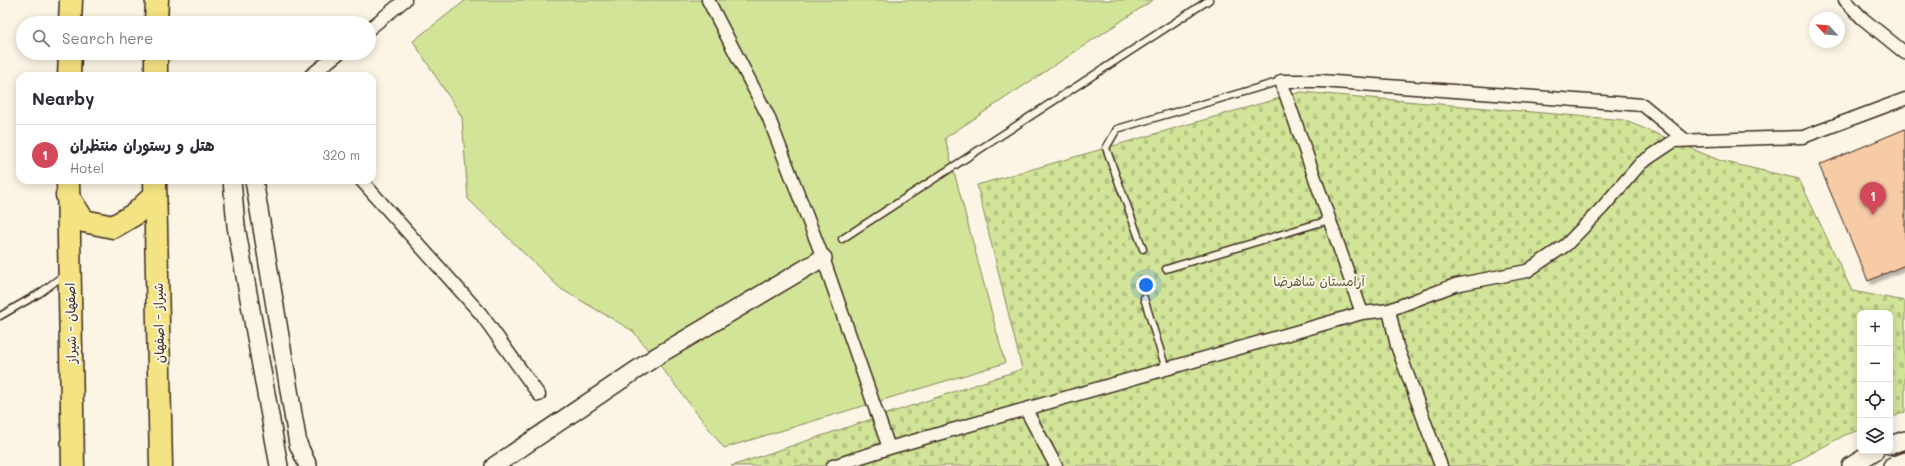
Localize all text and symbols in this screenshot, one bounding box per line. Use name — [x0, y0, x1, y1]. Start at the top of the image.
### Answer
north arrow — [1809, 12, 1845, 48]
search box — [16, 16, 376, 60]
icon: search — [30, 27, 52, 49]
text: Search here — [62, 28, 153, 48]
text: Nearby — [32, 87, 94, 109]
text: هتل و رستوران منتظران — [70, 135, 215, 155]
text: 1 — [42, 146, 48, 163]
text: 320 m — [323, 146, 360, 163]
text: Hotel — [70, 159, 104, 176]
pin: 1 — [1860, 182, 1886, 215]
park label: آرامستان شاهرضا — [1273, 272, 1366, 289]
your location — [1136, 275, 1156, 295]
street label: اصفهان - شیراز — [61, 283, 80, 364]
street label: شیراز - اصفهان — [149, 283, 168, 363]
map controls — [1857, 310, 1893, 454]
button: + — [1857, 310, 1893, 346]
button: − — [1857, 346, 1893, 382]
button: locate — [1857, 382, 1893, 418]
button: layers — [1857, 418, 1893, 454]

